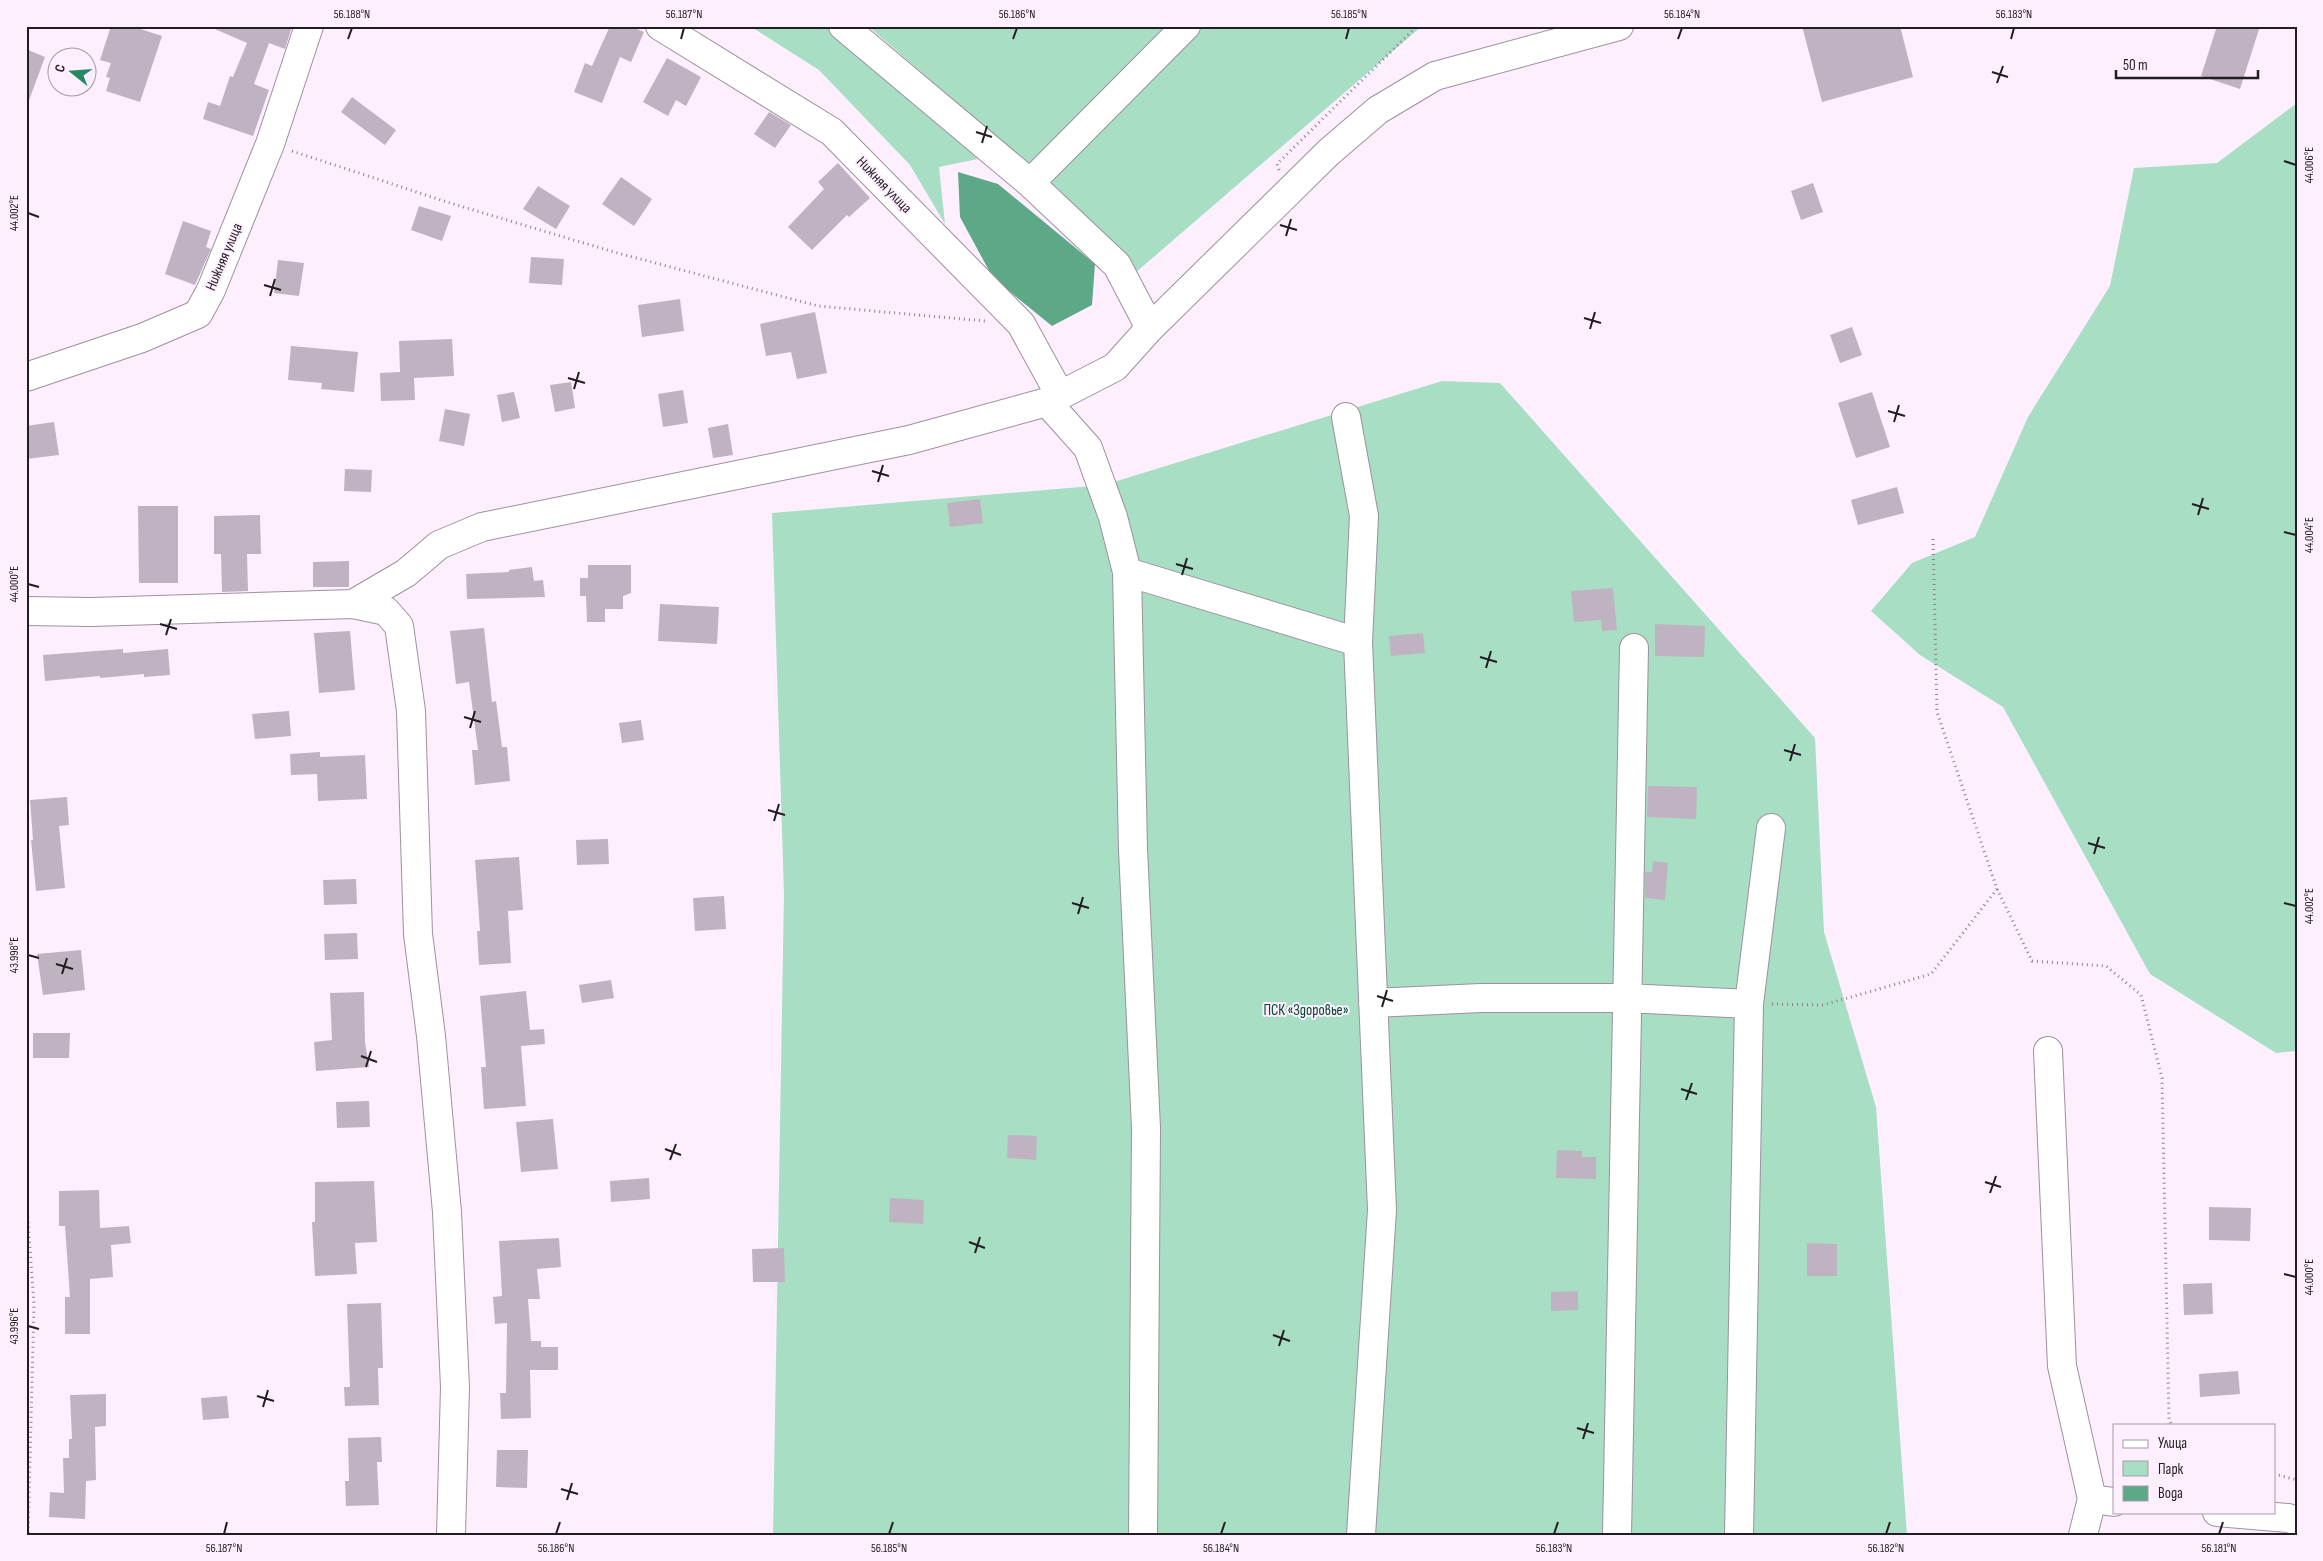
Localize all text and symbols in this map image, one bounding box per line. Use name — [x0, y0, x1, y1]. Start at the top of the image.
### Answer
text: 56.188°N — [334, 7, 370, 22]
text: 56.187°N — [666, 7, 702, 22]
text: 56.186°N — [999, 7, 1035, 22]
text: 56.185°N — [1331, 7, 1367, 22]
text: 56.184°N — [1664, 7, 1700, 22]
text: 56.183°N — [1996, 7, 2032, 22]
north arrow — [48, 48, 98, 98]
scale bar — [2116, 48, 2258, 80]
text: 50 m — [2123, 56, 2148, 75]
text: С — [51, 62, 69, 74]
text: 44.006°E — [2302, 147, 2317, 183]
street label: Нижняя улица — [852, 153, 916, 218]
text: 44.002°E — [7, 195, 22, 231]
street label: Нижняя улица — [201, 220, 247, 294]
text: 44.004°E — [2302, 517, 2317, 553]
text: 44.000°E — [7, 566, 22, 602]
text: 44.002°E — [2302, 888, 2317, 924]
text: 43.998°E — [7, 937, 22, 973]
park label: ПСК «Здоровье» — [1263, 1001, 1349, 1020]
text: 44.000°E — [2302, 1259, 2317, 1295]
text: 43.996°E — [7, 1308, 22, 1344]
legend — [2113, 1424, 2276, 1514]
text: Улица — [2158, 1434, 2187, 1453]
text: Парк — [2158, 1460, 2184, 1479]
text: Вода — [2158, 1484, 2183, 1503]
text: 56.187°N — [206, 1541, 242, 1556]
text: 56.186°N — [538, 1541, 574, 1556]
text: 56.185°N — [871, 1541, 907, 1556]
text: 56.184°N — [1203, 1541, 1239, 1556]
text: 56.183°N — [1536, 1541, 1572, 1556]
text: 56.182°N — [1868, 1541, 1904, 1556]
text: 56.181°N — [2202, 1541, 2236, 1556]

